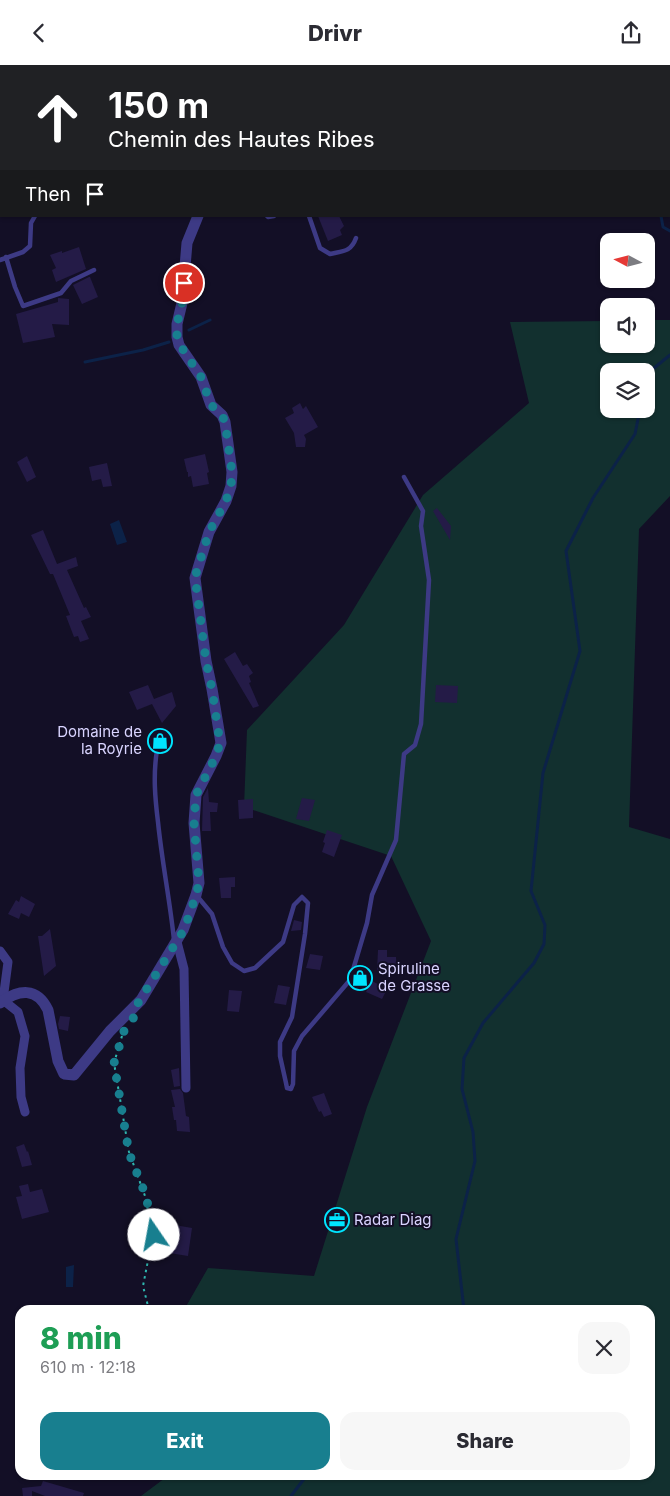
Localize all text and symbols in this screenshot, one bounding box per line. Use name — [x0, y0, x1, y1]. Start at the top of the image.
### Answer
icon: back — [25, 19, 53, 47]
icon: share — [617, 19, 645, 47]
text: Drivr — [308, 20, 362, 46]
text: 150 m — [108, 84, 209, 126]
icon: ahead — [25, 85, 90, 150]
text: Chemin des Hautes Ribes — [108, 126, 375, 152]
icon: arrive — [81, 180, 109, 208]
text: Then — [25, 183, 71, 206]
north arrow — [600, 233, 655, 287]
map controls — [600, 233, 655, 418]
pin — [163, 262, 205, 304]
icon: arrive — [170, 269, 198, 297]
button: sound — [600, 298, 655, 353]
button: layers — [600, 363, 655, 418]
place label: Domaine de la Royrie — [57, 722, 142, 758]
shop icon: Domaine de la Royrie — [147, 728, 173, 754]
place label: Spiruline de Grasse — [378, 959, 450, 995]
shop icon: Spiruline de Grasse — [347, 965, 373, 991]
office icon: Radar Diag — [324, 1207, 350, 1233]
position arrow — [127, 1208, 179, 1260]
place label: Radar Diag — [354, 1210, 432, 1229]
text: 8 min — [40, 1320, 122, 1356]
button: close — [578, 1322, 630, 1374]
text: 610 m · 12:18 — [40, 1357, 136, 1377]
button: Exit — [40, 1412, 330, 1470]
button: Share — [340, 1412, 630, 1470]

